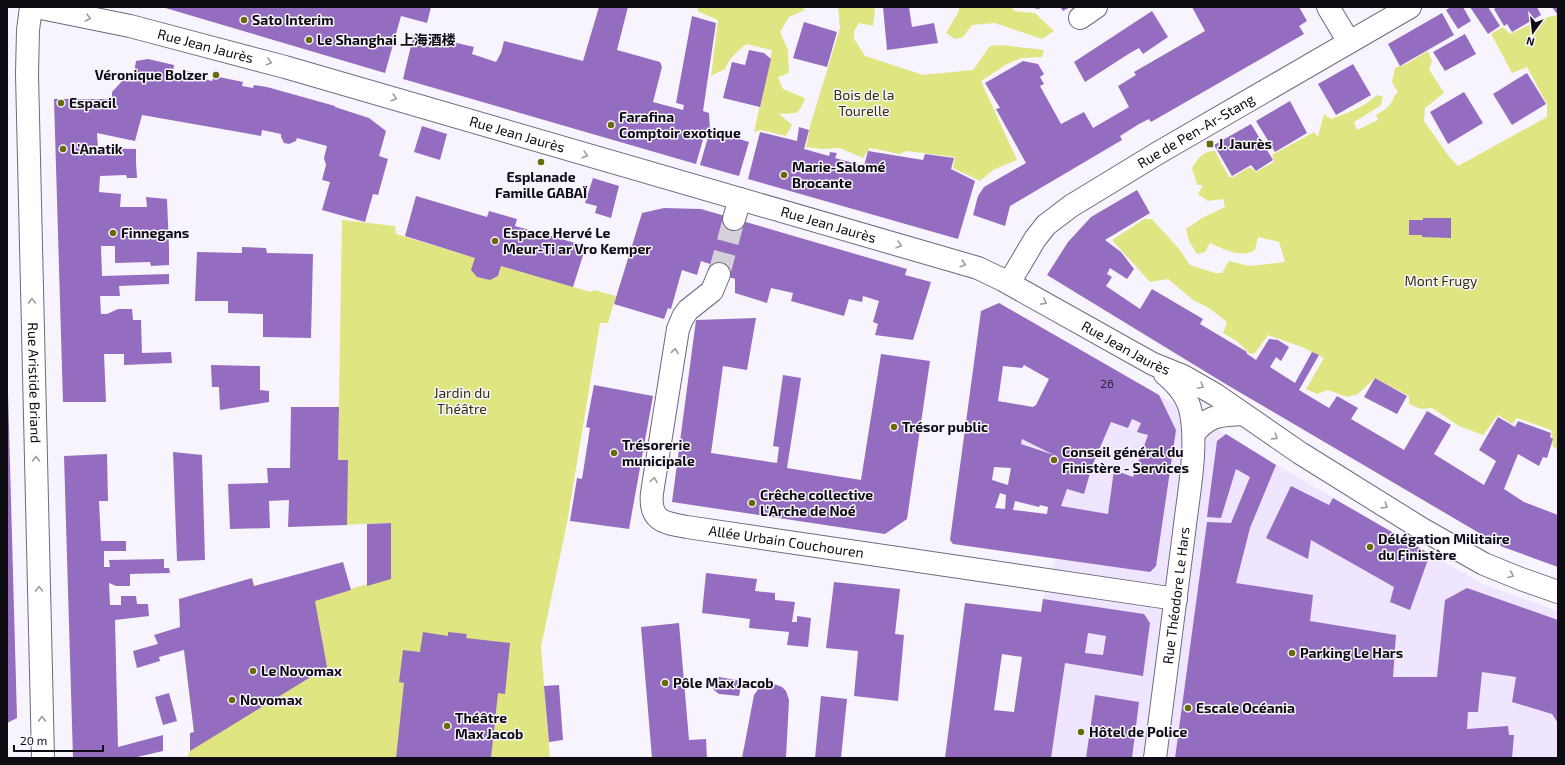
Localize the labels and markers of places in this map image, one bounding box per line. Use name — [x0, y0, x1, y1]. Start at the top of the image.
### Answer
place label: Sato Interim — [252, 11, 334, 28]
marker: Sato Interim — [239, 15, 249, 25]
place label: Le Shanghai 上海酒楼 — [317, 31, 456, 48]
marker: Le Shanghai 上海酒楼 — [304, 35, 314, 45]
place label: Véronique Bolzer — [95, 66, 208, 83]
marker: Véronique Bolzer — [211, 70, 221, 80]
place label: Espacil — [69, 94, 117, 111]
marker: Espacil — [56, 98, 66, 108]
place label: Farafina Comptoir exotique — [619, 108, 741, 141]
marker: Farafina Comptoir exotique — [606, 120, 616, 130]
place label: J. Jaurès — [1218, 135, 1272, 152]
marker: J. Jaurès — [1205, 139, 1215, 149]
place label: L'Anatik — [71, 140, 123, 157]
marker: L'Anatik — [58, 144, 68, 154]
marker: Esplanade Famille GABAÏ — [536, 157, 546, 167]
place label: Marie-Salomé Brocante — [792, 158, 886, 191]
place label: Esplanade Famille GABAÏ — [495, 168, 588, 201]
marker: Marie-Salomé Brocante — [779, 170, 789, 180]
place label: Finnegans — [121, 224, 189, 241]
place label: Espace Hervé Le Meur-Ti ar Vro Kemper — [503, 224, 651, 257]
marker: Finnegans — [108, 228, 118, 238]
marker: Espace Hervé Le Meur-Ti ar Vro Kemper — [490, 236, 500, 246]
place label: Trésor public — [902, 418, 988, 435]
marker: Trésor public — [889, 422, 899, 432]
place label: Trésorerie municipale — [622, 436, 695, 469]
place label: Conseil général du Finistère - Services — [1062, 443, 1189, 476]
marker: Trésorerie municipale — [609, 448, 619, 458]
marker: Conseil général du Finistère - Services — [1049, 455, 1059, 465]
place label: Crêche collective L'Arche de Noé — [760, 486, 873, 519]
marker: Crêche collective L'Arche de Noé — [747, 498, 757, 508]
place label: Délégation Militaire du Finistère — [1378, 530, 1510, 563]
marker: Délégation Militaire du Finistère — [1365, 542, 1375, 552]
place label: Parking Le Hars — [1300, 644, 1403, 661]
marker: Parking Le Hars — [1287, 648, 1297, 658]
place label: Le Novomax — [261, 662, 342, 679]
marker: Le Novomax — [248, 666, 258, 676]
place label: Pôle Max Jacob — [673, 674, 774, 691]
marker: Pôle Max Jacob — [660, 678, 670, 688]
place label: Novomax — [240, 691, 303, 708]
marker: Novomax — [227, 695, 237, 705]
place label: Escale Océania — [1196, 699, 1295, 716]
marker: Escale Océania — [1183, 703, 1193, 713]
place label: Théâtre Max Jacob — [455, 709, 523, 742]
marker: Théâtre Max Jacob — [442, 721, 452, 731]
place label: Hôtel de Police — [1089, 723, 1187, 740]
marker: Hôtel de Police — [1076, 727, 1086, 737]

